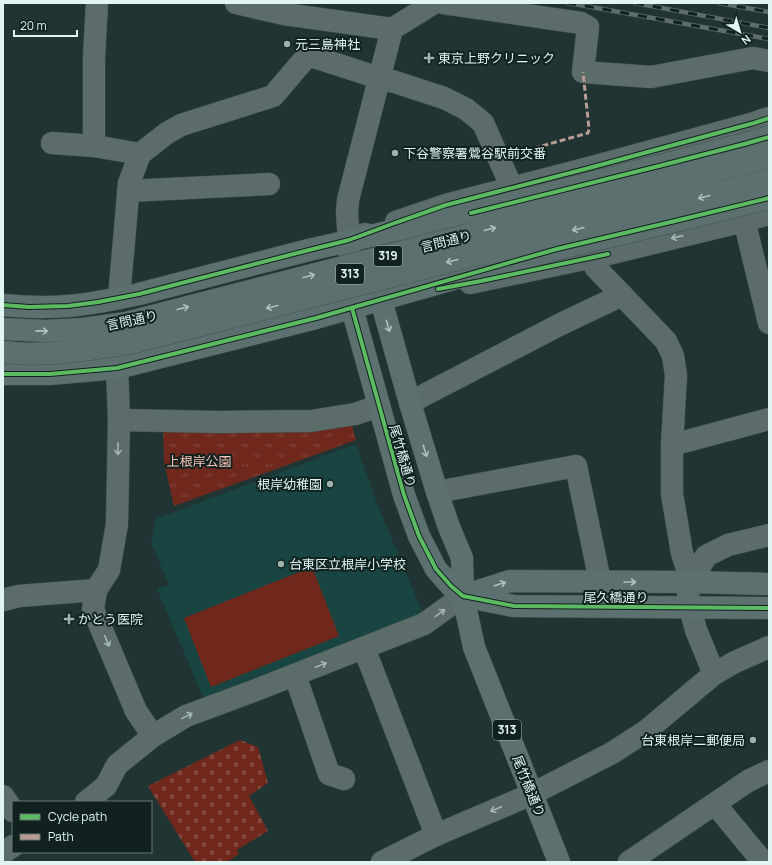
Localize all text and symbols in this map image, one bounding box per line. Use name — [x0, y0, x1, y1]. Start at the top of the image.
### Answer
scale bar — [14, 12, 77, 38]
north arrow — [720, 12, 760, 52]
text: 20 m — [20, 17, 47, 34]
text: N — [739, 32, 754, 49]
place label: 元三島神社 — [295, 35, 360, 53]
marker: 元三島神社 — [282, 39, 292, 49]
place label: 東京上野クリニック — [438, 49, 555, 67]
marker: 東京上野クリニック — [423, 52, 435, 64]
place label: 下谷警察署鶯谷駅前交番 — [403, 144, 546, 162]
marker: 下谷警察署鶯谷駅前交番 — [390, 148, 400, 158]
one-way arrow — [698, 193, 711, 201]
one-way arrow — [483, 225, 496, 233]
one-way arrow — [572, 225, 585, 233]
street label: 言問通り — [419, 226, 473, 256]
one-way arrow — [671, 234, 684, 242]
road number: 319 — [374, 246, 402, 266]
one-way arrow — [446, 257, 459, 265]
road number: 313 — [336, 264, 364, 284]
one-way arrow — [303, 271, 316, 279]
one-way arrow — [266, 303, 279, 311]
one-way arrow — [177, 304, 190, 311]
street label: 言問通り — [105, 306, 159, 334]
one-way arrow — [385, 319, 393, 332]
one-way arrow — [35, 327, 48, 335]
street label: 尾竹橋通り — [385, 422, 421, 490]
one-way arrow — [114, 442, 122, 455]
one-way arrow — [422, 444, 429, 457]
park label: 上根岸公園 — [166, 452, 232, 470]
place label: 根岸幼稚園 — [257, 475, 322, 493]
marker: 根岸幼稚園 — [325, 479, 335, 489]
place label: 台東区立根岸小学校 — [289, 555, 406, 573]
marker: 台東区立根岸小学校 — [276, 559, 286, 569]
one-way arrow — [623, 578, 636, 586]
one-way arrow — [494, 580, 507, 587]
street label: 尾久橋通り — [583, 588, 649, 606]
one-way arrow — [434, 609, 445, 617]
place label: かとう医院 — [78, 610, 143, 628]
marker: かとう医院 — [63, 613, 75, 625]
one-way arrow — [104, 635, 111, 647]
one-way arrow — [315, 660, 327, 668]
one-way arrow — [180, 712, 192, 719]
road number: 313 — [493, 720, 521, 740]
place label: 台東根岸二郵便局 — [641, 731, 745, 749]
marker: 台東根岸二郵便局 — [748, 735, 758, 745]
street label: 尾竹橋通り — [508, 752, 550, 820]
legend — [12, 801, 152, 853]
one-way arrow — [491, 806, 503, 814]
text: Cycle path — [48, 808, 107, 825]
text: Path — [48, 828, 74, 845]

